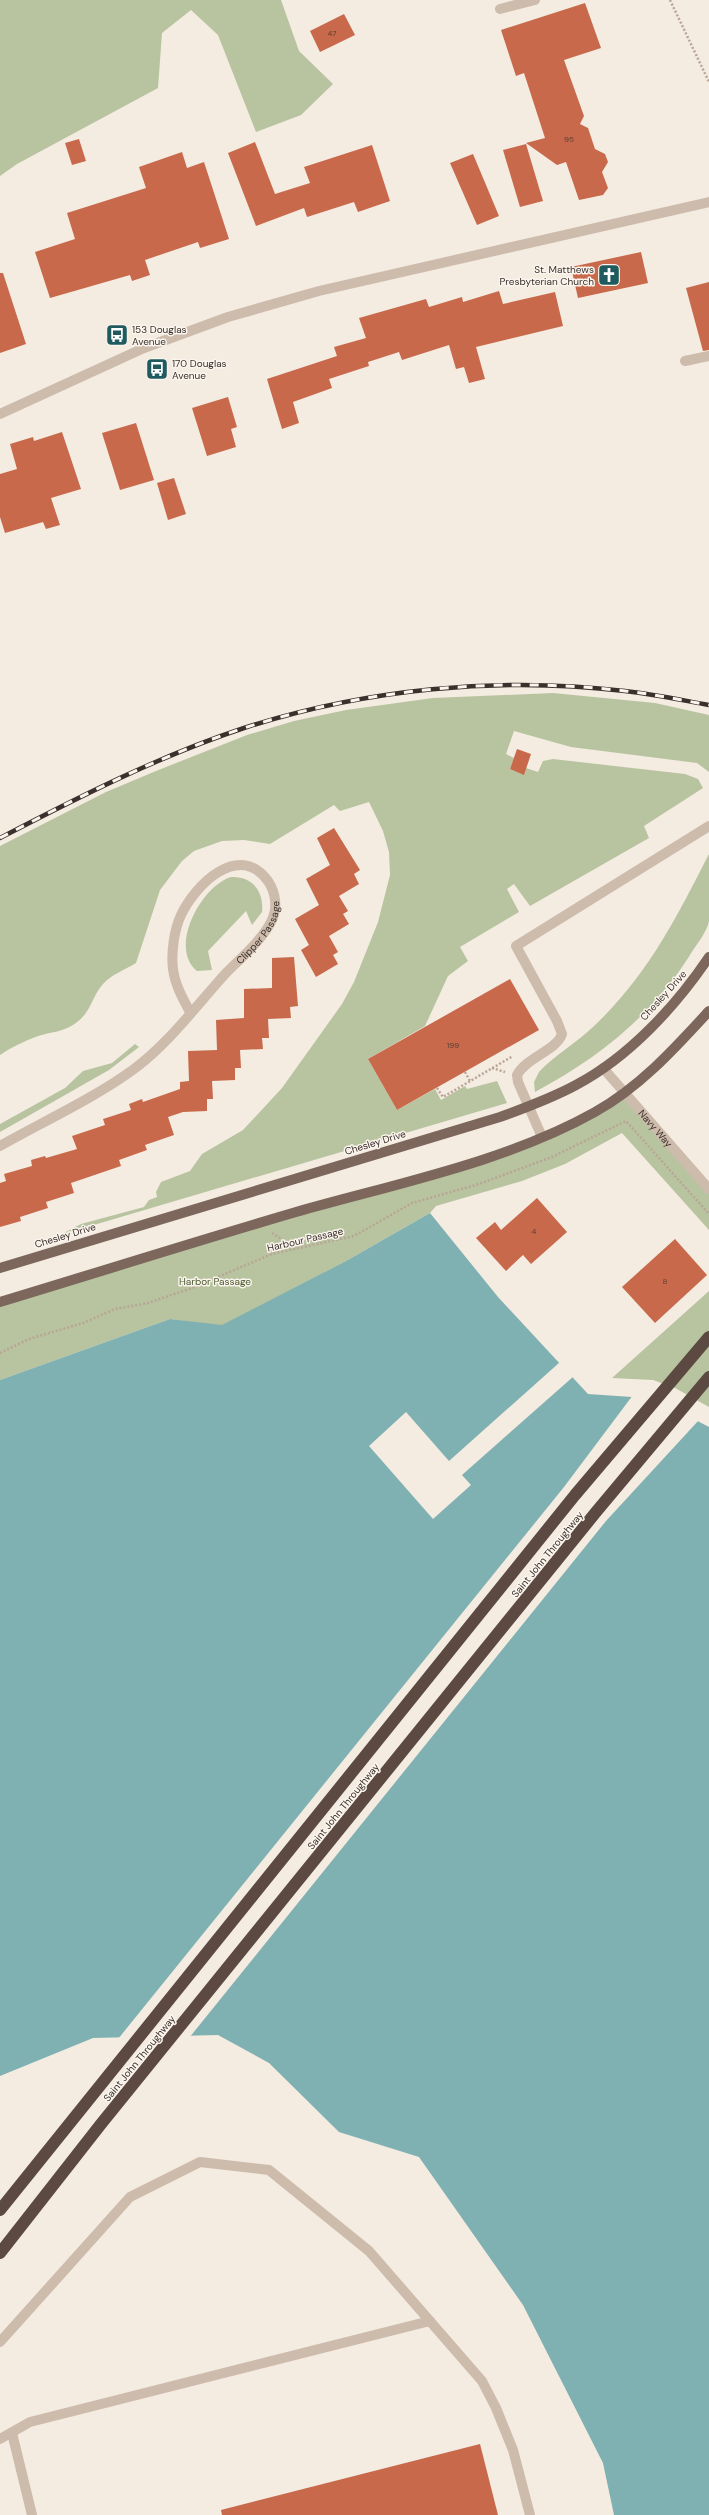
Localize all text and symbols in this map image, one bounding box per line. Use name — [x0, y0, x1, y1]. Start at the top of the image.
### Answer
house number: 47 — [327, 28, 337, 38]
house number: 95 — [564, 134, 574, 144]
church icon: St. Matthews Presbyterian Church — [596, 262, 622, 288]
place label: St. Matthews Presbyterian Church — [500, 263, 594, 288]
bus stop icon: 153 Douglas Avenue — [104, 322, 130, 348]
place label: 153 Douglas Avenue — [132, 323, 187, 348]
bus stop icon: 170 Douglas Avenue — [144, 356, 170, 382]
place label: 170 Douglas Avenue — [172, 357, 227, 382]
street label: Clipper Passage — [233, 900, 282, 967]
street label: Chesley Drive — [637, 967, 690, 1023]
house number: 199 — [447, 1040, 459, 1050]
street label: Navy Way — [635, 1107, 676, 1150]
street label: Chesley Drive — [343, 1127, 408, 1158]
street label: Chesley Drive — [33, 1220, 98, 1251]
street label: Harbour Passage — [266, 1224, 345, 1255]
house number: 4 — [532, 1226, 537, 1236]
park label: Harbor Passage — [179, 1275, 251, 1288]
house number: 8 — [663, 1276, 668, 1286]
street label: Saint John Throughway — [509, 1508, 586, 1600]
street label: Saint John Throughway — [305, 1760, 382, 1852]
street label: Saint John Throughway — [101, 2012, 178, 2104]

